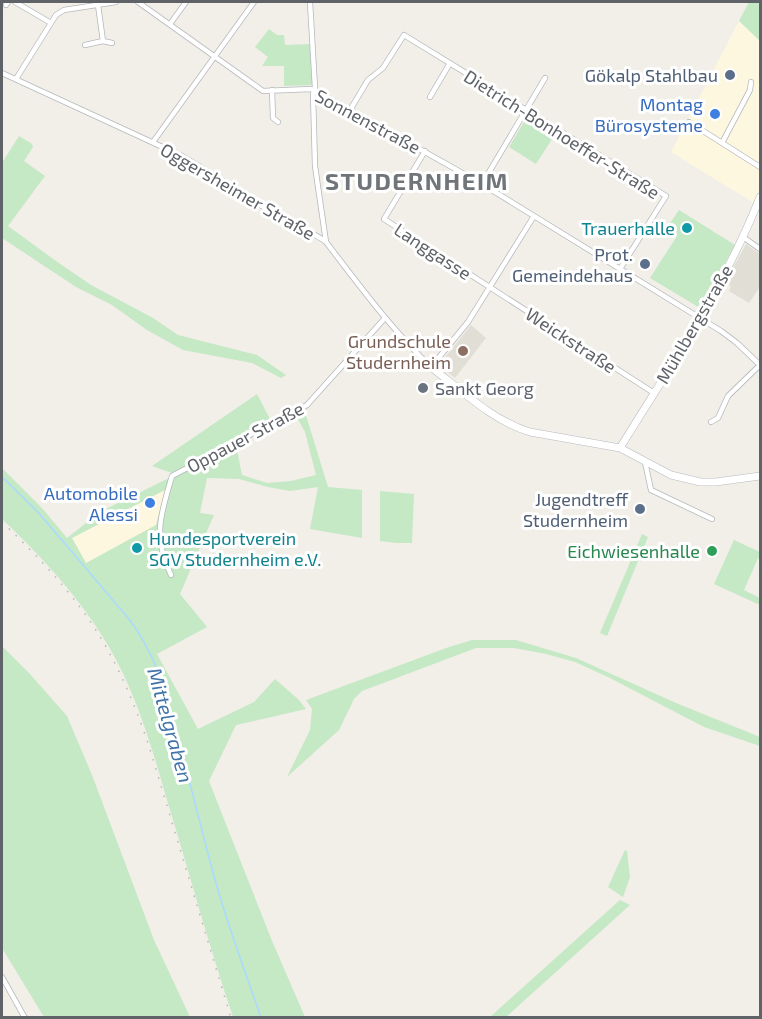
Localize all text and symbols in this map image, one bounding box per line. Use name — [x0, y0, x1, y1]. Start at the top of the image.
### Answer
place label: Gökalp Stahlbau — [585, 64, 718, 86]
street label: Dietrich-Bonhoeffer-Straße — [460, 65, 664, 203]
marker: Gökalp Stahlbau — [723, 68, 737, 82]
street label: Sonnenstraße — [312, 84, 424, 158]
place label: Montag Bürosysteme — [595, 93, 703, 136]
marker: Montag Bürosysteme — [708, 107, 722, 121]
street label: Oggersheimer Straße — [157, 138, 319, 244]
district label: STUDERNHEIM — [325, 166, 509, 195]
place label: Trauerhalle — [581, 217, 675, 239]
street label: Langgasse — [390, 218, 476, 284]
marker: Trauerhalle — [680, 221, 694, 235]
place label: Prot. Gemeindehaus — [512, 243, 633, 286]
marker: Prot. Gemeindehaus — [638, 257, 652, 271]
street label: Mühlbergstraße — [651, 261, 737, 387]
street label: Weickstraße — [521, 303, 621, 377]
place label: Grundschule Studernheim — [346, 330, 451, 373]
marker: Grundschule Studernheim — [456, 344, 470, 358]
place label: Sankt Georg — [435, 377, 534, 399]
marker: Sankt Georg — [416, 381, 430, 395]
street label: Oppauer Straße — [183, 397, 307, 477]
place label: Automobile Alessi — [44, 482, 138, 525]
place label: Jugendtreff Studernheim — [523, 488, 629, 531]
marker: Automobile Alessi — [143, 496, 157, 510]
marker: Jugendtreff Studernheim — [633, 502, 647, 516]
place label: Hundesportverein SGV Studernheim e.V. — [149, 527, 321, 570]
place label: Eichwiesenhalle — [567, 540, 700, 562]
marker: Hundesportverein SGV Studernheim e.V. — [130, 541, 144, 555]
marker: Eichwiesenhalle — [705, 544, 719, 558]
water label: Mittelgraben — [143, 665, 199, 785]

